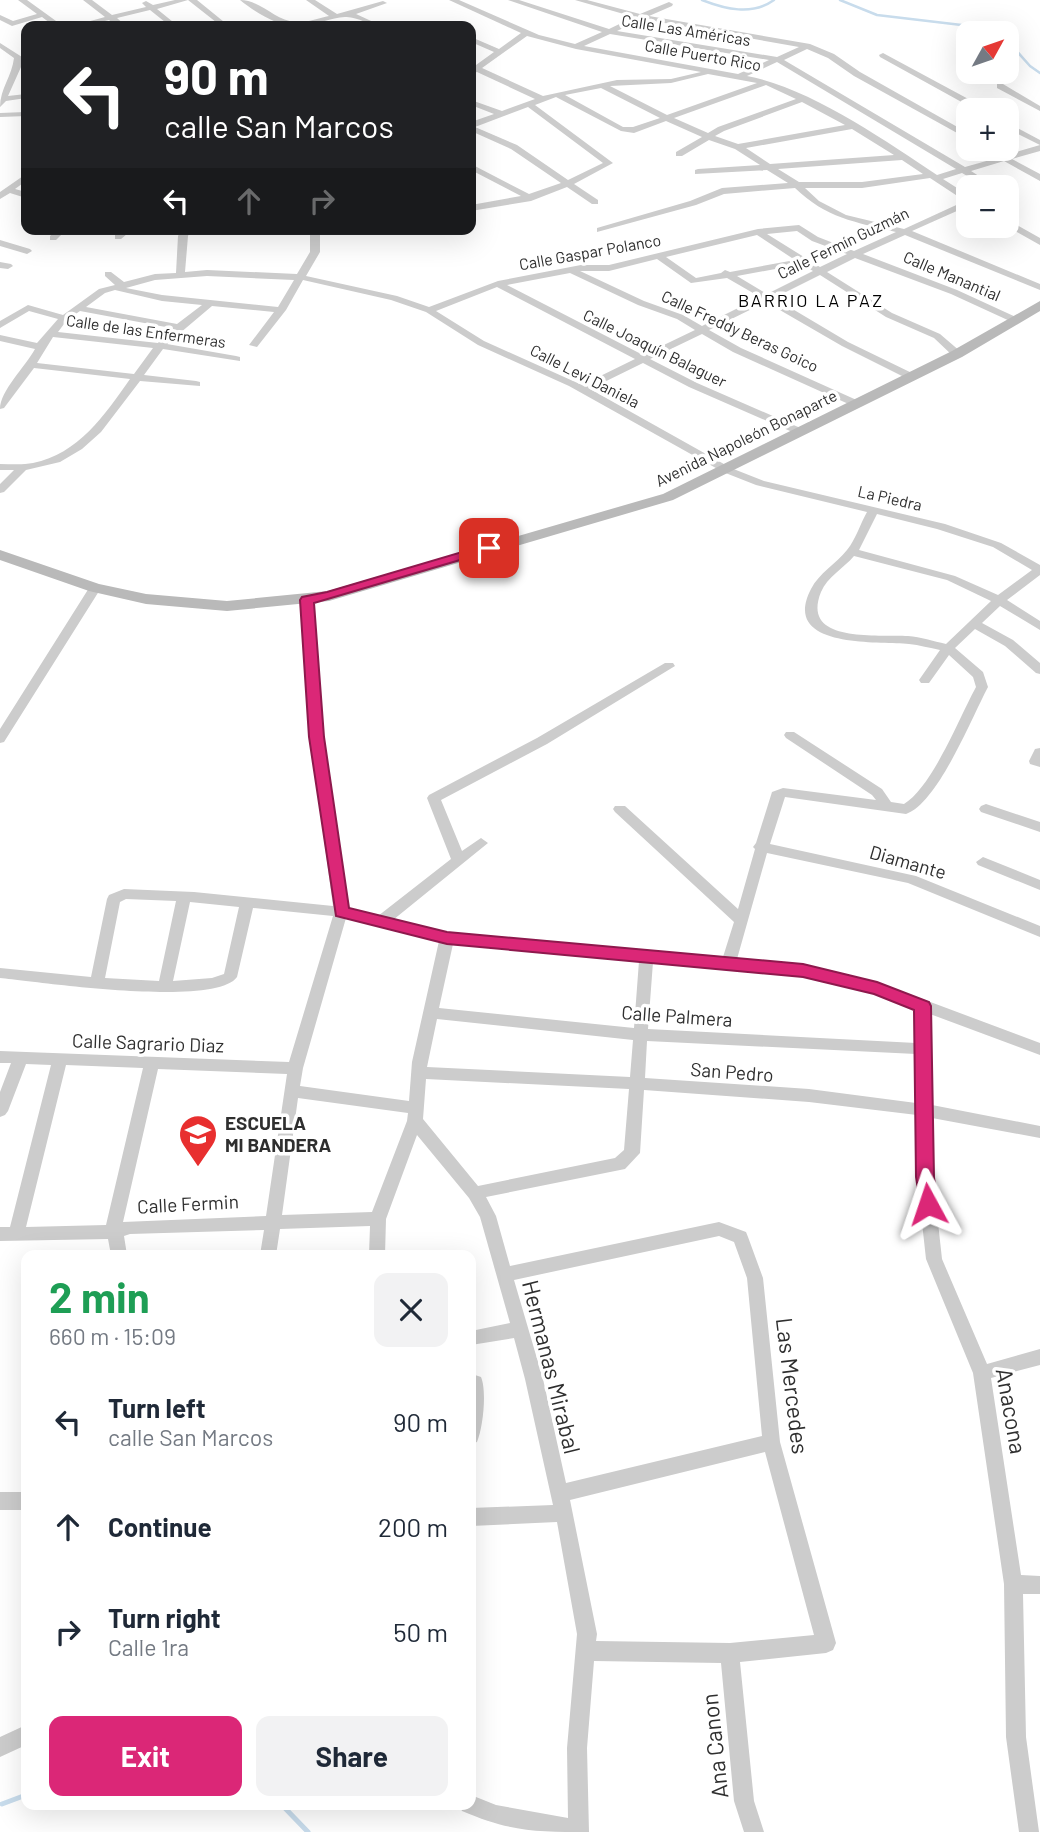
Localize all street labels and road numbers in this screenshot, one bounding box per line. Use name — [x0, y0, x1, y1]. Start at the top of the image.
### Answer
street label: Calle Las Américas — [620, 10, 752, 49]
street label: Calle Puerto Rico — [643, 35, 763, 74]
street label: Calle Fermín Guzmán — [774, 203, 911, 283]
street label: Calle Gaspar Polanco — [517, 230, 662, 273]
street label: Calle Manantial — [901, 247, 1004, 305]
street label: Calle Freddy Beras Goico — [659, 286, 822, 375]
street label: Calle Joaquín Balaguer — [580, 305, 730, 391]
street label: Calle de las Enfermeras — [65, 310, 227, 351]
street label: Calle Levi Daniela — [527, 340, 643, 411]
street label: Avenida Napoleón Bonaparte — [652, 385, 840, 490]
street label: La Piedra — [856, 481, 924, 514]
street label: Diamante — [867, 840, 949, 883]
street label: Calle Palmera — [621, 1000, 733, 1031]
street label: Calle Sagrario Diaz — [72, 1028, 224, 1057]
street label: San Pedro — [690, 1057, 774, 1086]
street label: Calle Fermin — [137, 1189, 239, 1218]
street label: Hermanas Mirabal — [517, 1277, 587, 1457]
street label: Las Mercedes — [771, 1316, 815, 1456]
street label: Anacona — [991, 1366, 1033, 1456]
street label: Ana Canon — [695, 1692, 733, 1800]

